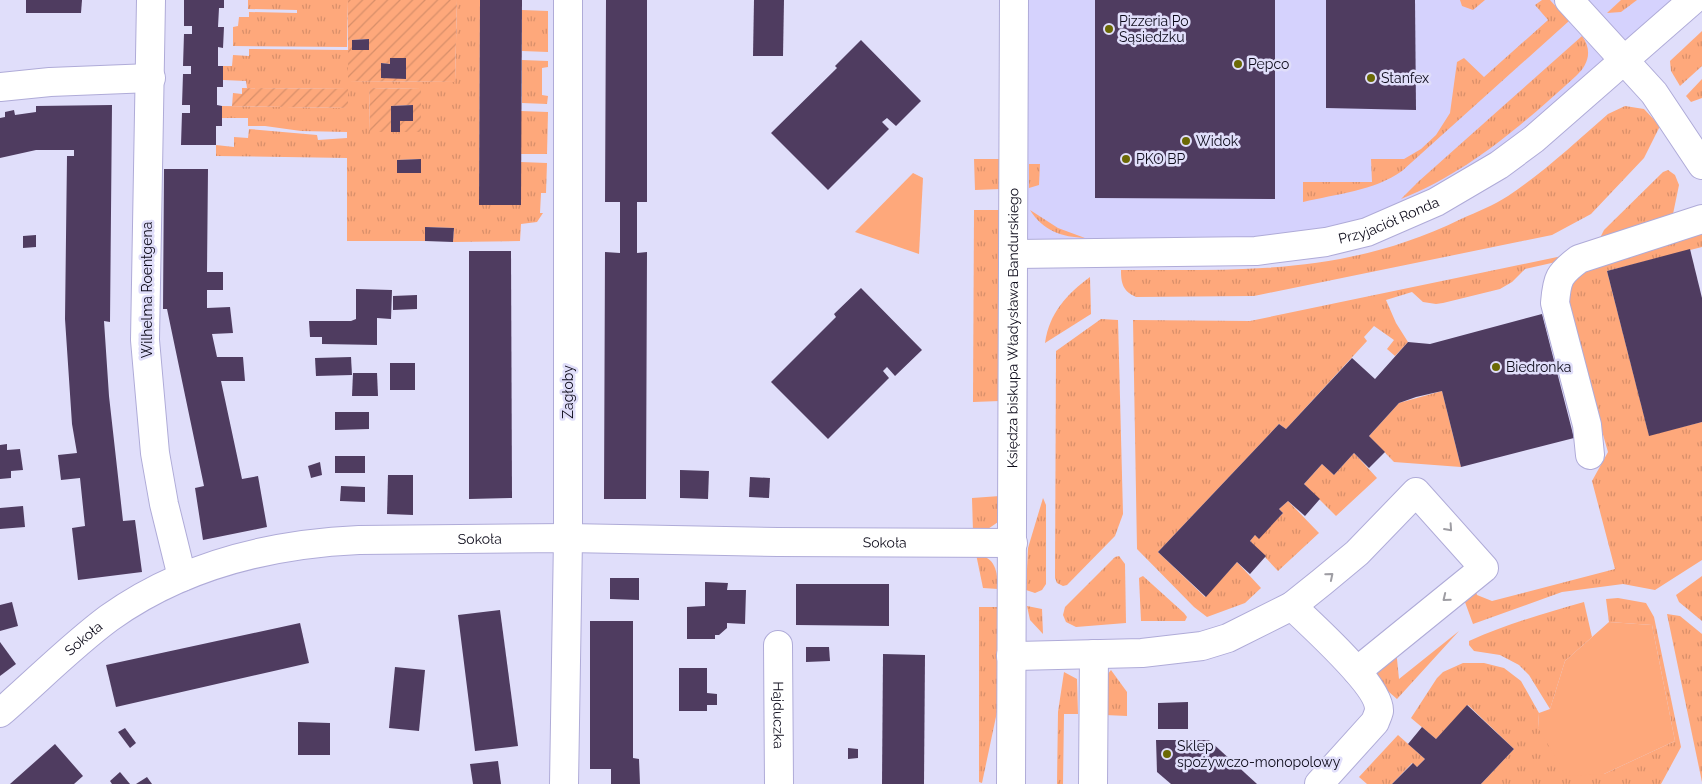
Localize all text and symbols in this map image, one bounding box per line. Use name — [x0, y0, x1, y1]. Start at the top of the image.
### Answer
place label: Pizzeria Po Sąsiedzku — [1119, 13, 1189, 45]
marker: Pizzeria Po Sąsiedzku — [1103, 23, 1115, 35]
place label: Pepco — [1248, 56, 1289, 72]
marker: Pepco — [1232, 58, 1244, 70]
place label: Stanfex — [1381, 70, 1429, 86]
marker: Stanfex — [1365, 72, 1377, 84]
place label: Widok — [1196, 133, 1239, 149]
marker: Widok — [1180, 135, 1192, 147]
place label: PKO BP — [1136, 151, 1186, 167]
marker: PKO BP — [1120, 153, 1132, 165]
street label: Księdza biskupa Władysława Bandurskiego — [1004, 188, 1021, 468]
street label: Przyjaciół Ronda — [1337, 194, 1441, 247]
street label: Wilhelma Roentgena — [139, 222, 155, 358]
place label: Biedronka — [1506, 359, 1572, 375]
marker: Biedronka — [1490, 361, 1502, 373]
street label: Zagłoby — [560, 365, 576, 419]
one-way arrow — [1443, 523, 1452, 532]
street label: Sokoła — [458, 531, 502, 547]
street label: Sokoła — [863, 534, 907, 551]
one-way arrow — [1324, 573, 1333, 581]
one-way arrow — [1443, 593, 1452, 601]
street label: Sokoła — [62, 618, 105, 659]
street label: Hajduczka — [770, 681, 787, 749]
place label: Sklep spożywczo-monopolowy — [1177, 738, 1341, 770]
marker: Sklep spożywczo-monopolowy — [1161, 748, 1173, 760]

